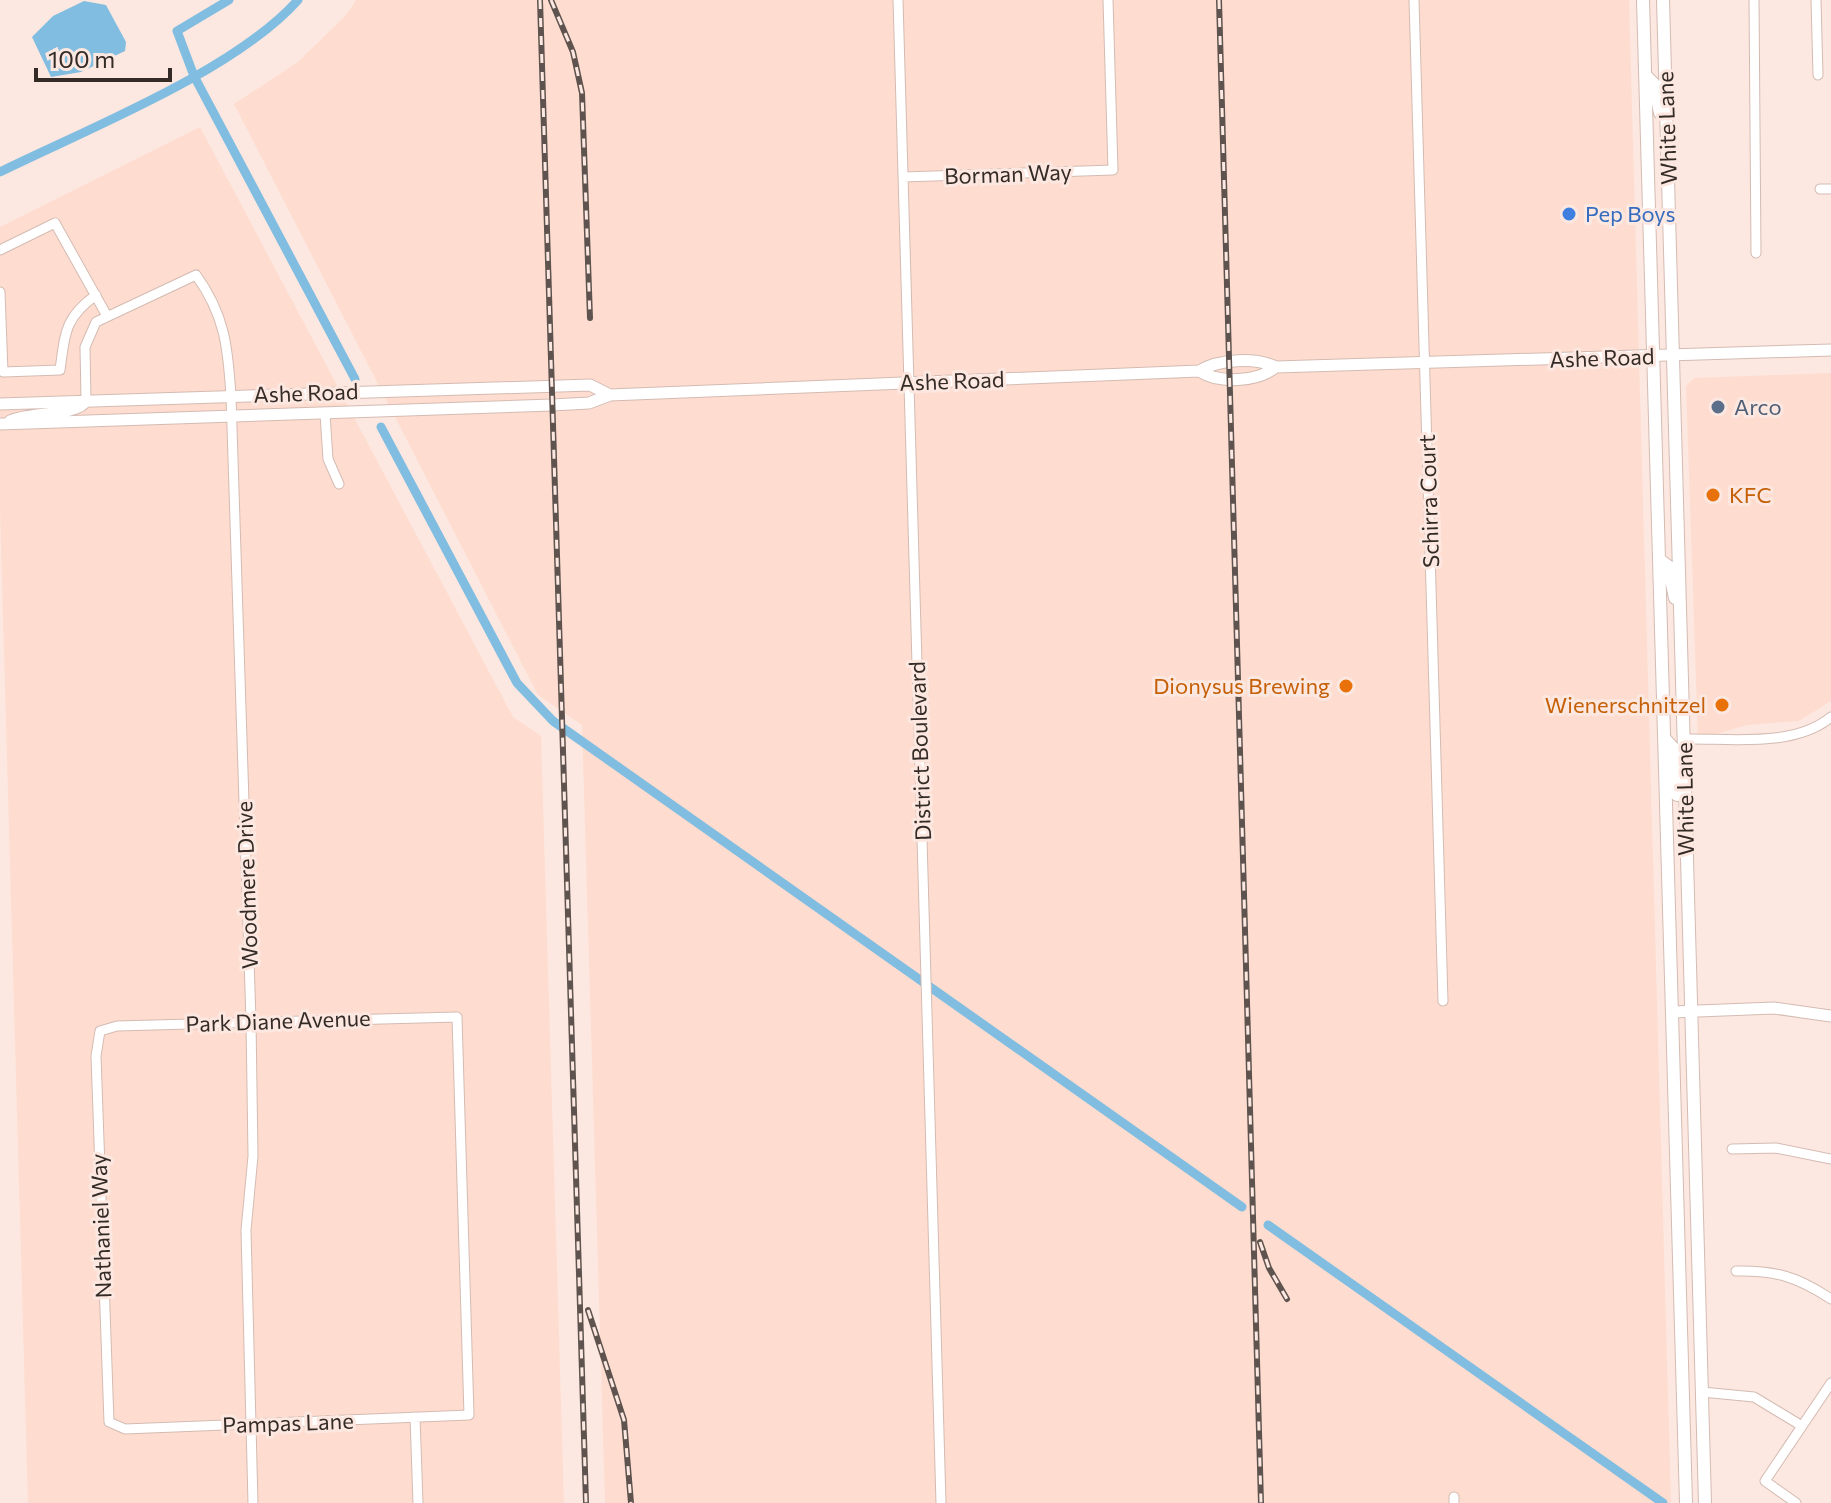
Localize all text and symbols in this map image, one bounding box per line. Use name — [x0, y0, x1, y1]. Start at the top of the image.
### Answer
scale bar — [36, 32, 170, 82]
text: 100 m — [48, 44, 115, 73]
street label: White Lane — [1651, 71, 1682, 185]
street label: Borman Way — [944, 158, 1072, 189]
place label: Pep Boys — [1585, 200, 1676, 227]
marker: Pep Boys — [1560, 205, 1578, 223]
street label: Ashe Road — [1549, 342, 1655, 373]
street label: Ashe Road — [899, 365, 1005, 396]
street label: Ashe Road — [253, 377, 359, 408]
place label: Arco — [1734, 393, 1782, 420]
marker: Arco — [1709, 398, 1727, 416]
street label: Schirra Court — [1413, 434, 1444, 568]
place label: KFC — [1729, 481, 1771, 508]
marker: KFC — [1704, 486, 1722, 504]
street label: District Boulevard — [903, 661, 936, 841]
place label: Dionysus Brewing — [1153, 672, 1330, 699]
marker: Dionysus Brewing — [1337, 677, 1355, 695]
place label: Wienerschnitzel — [1545, 691, 1706, 718]
marker: Wienerschnitzel — [1713, 696, 1731, 714]
street label: White Lane — [1670, 742, 1699, 856]
street label: Woodmere Drive — [230, 801, 263, 969]
street label: Park Diane Avenue — [185, 1004, 371, 1037]
street label: Nathaniel Way — [84, 1153, 117, 1299]
street label: Pampas Lane — [222, 1407, 354, 1438]

